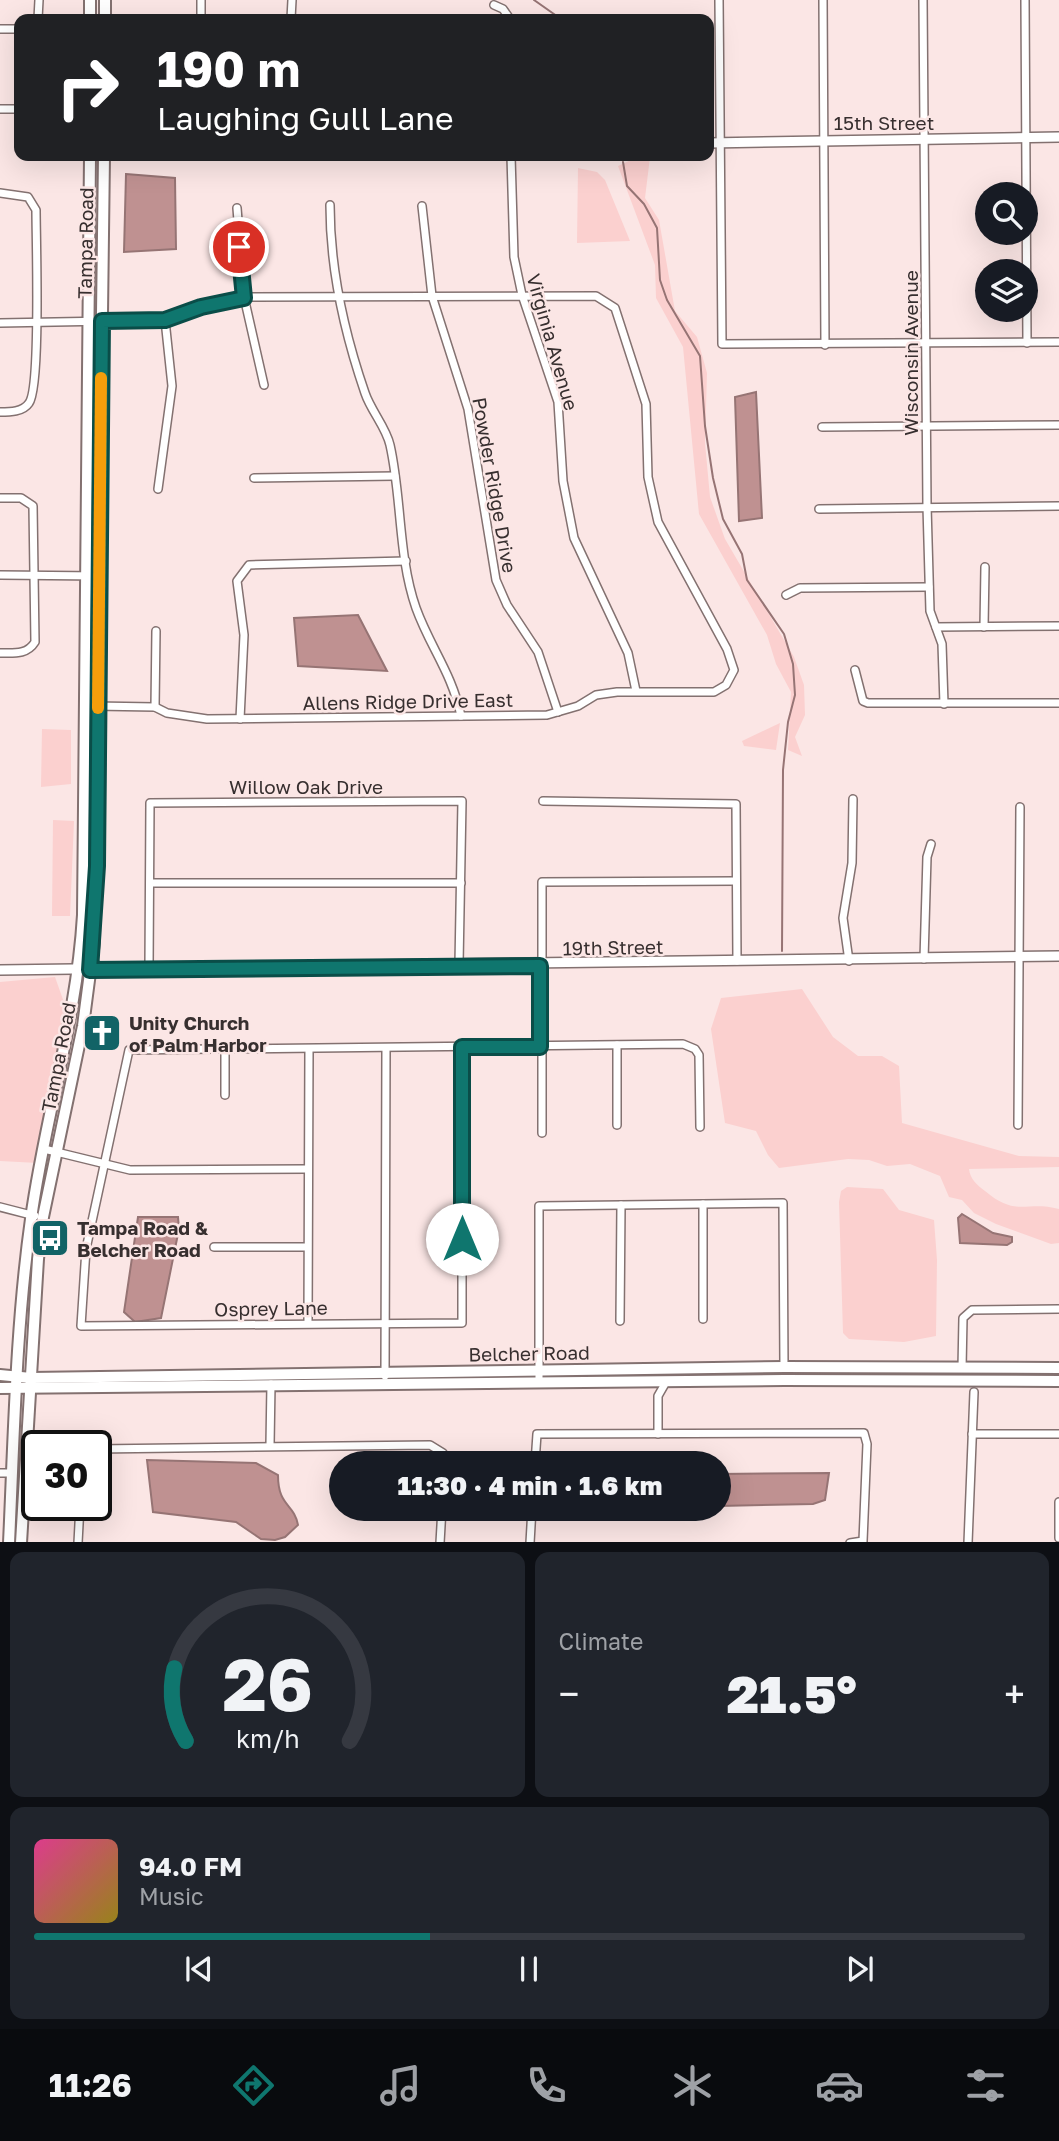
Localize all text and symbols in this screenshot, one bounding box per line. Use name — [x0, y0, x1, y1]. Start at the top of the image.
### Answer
text: 190 m — [157, 39, 300, 98]
icon: right — [42, 42, 133, 133]
text: Laughing Gull Lane — [157, 99, 454, 137]
street label: 15th Street — [834, 111, 934, 134]
map controls — [975, 182, 1038, 322]
button: search — [975, 182, 1038, 245]
street label: Tampa Road — [73, 187, 97, 299]
pin — [209, 217, 269, 277]
icon: arrive — [220, 228, 258, 266]
button: layers — [975, 259, 1038, 322]
street label: Wisconsin Avenue — [899, 270, 922, 436]
street label: Virginia Avenue — [522, 271, 584, 413]
street label: Powder Ridge Drive — [468, 395, 522, 575]
street label: Allens Ridge Drive East — [302, 688, 514, 714]
street label: Willow Oak Drive — [229, 775, 383, 798]
street label: 19th Street — [562, 935, 664, 959]
street label: Tampa Road — [36, 1000, 80, 1114]
place label: Unity Church of Palm Harbor — [129, 1011, 267, 1056]
church icon: Unity Church of Palm Harbor — [81, 1012, 123, 1054]
position arrow — [425, 1202, 499, 1276]
place label: Tampa Road & Belcher Road — [77, 1216, 209, 1261]
bus stop icon: Tampa Road & Belcher Road — [29, 1217, 71, 1259]
street label: Osprey Lane — [214, 1296, 328, 1320]
street label: Belcher Road — [468, 1340, 590, 1366]
speed limit sign: 30 — [21, 1430, 112, 1521]
text: 11:30 · 4 min · 1.6 km — [398, 1470, 662, 1501]
text: Climate — [559, 1627, 643, 1655]
text: 26 — [222, 1640, 313, 1727]
text: 21.5° — [727, 1662, 857, 1724]
text: − — [559, 1671, 579, 1716]
text: + — [1004, 1671, 1025, 1716]
text: km/h — [235, 1722, 299, 1753]
text: 94.0 FM — [139, 1851, 242, 1882]
text: Music — [139, 1882, 204, 1910]
icon: previous — [180, 1950, 218, 1988]
icon: pause — [510, 1950, 548, 1988]
icon: next — [841, 1950, 879, 1988]
icon: directions — [229, 2061, 278, 2110]
icon: music — [376, 2061, 425, 2110]
icon: phone — [522, 2061, 571, 2110]
icon: climate — [668, 2061, 717, 2110]
icon: car — [815, 2061, 864, 2110]
icon: filters — [961, 2061, 1010, 2110]
text: 11:26 — [49, 2066, 132, 2104]

